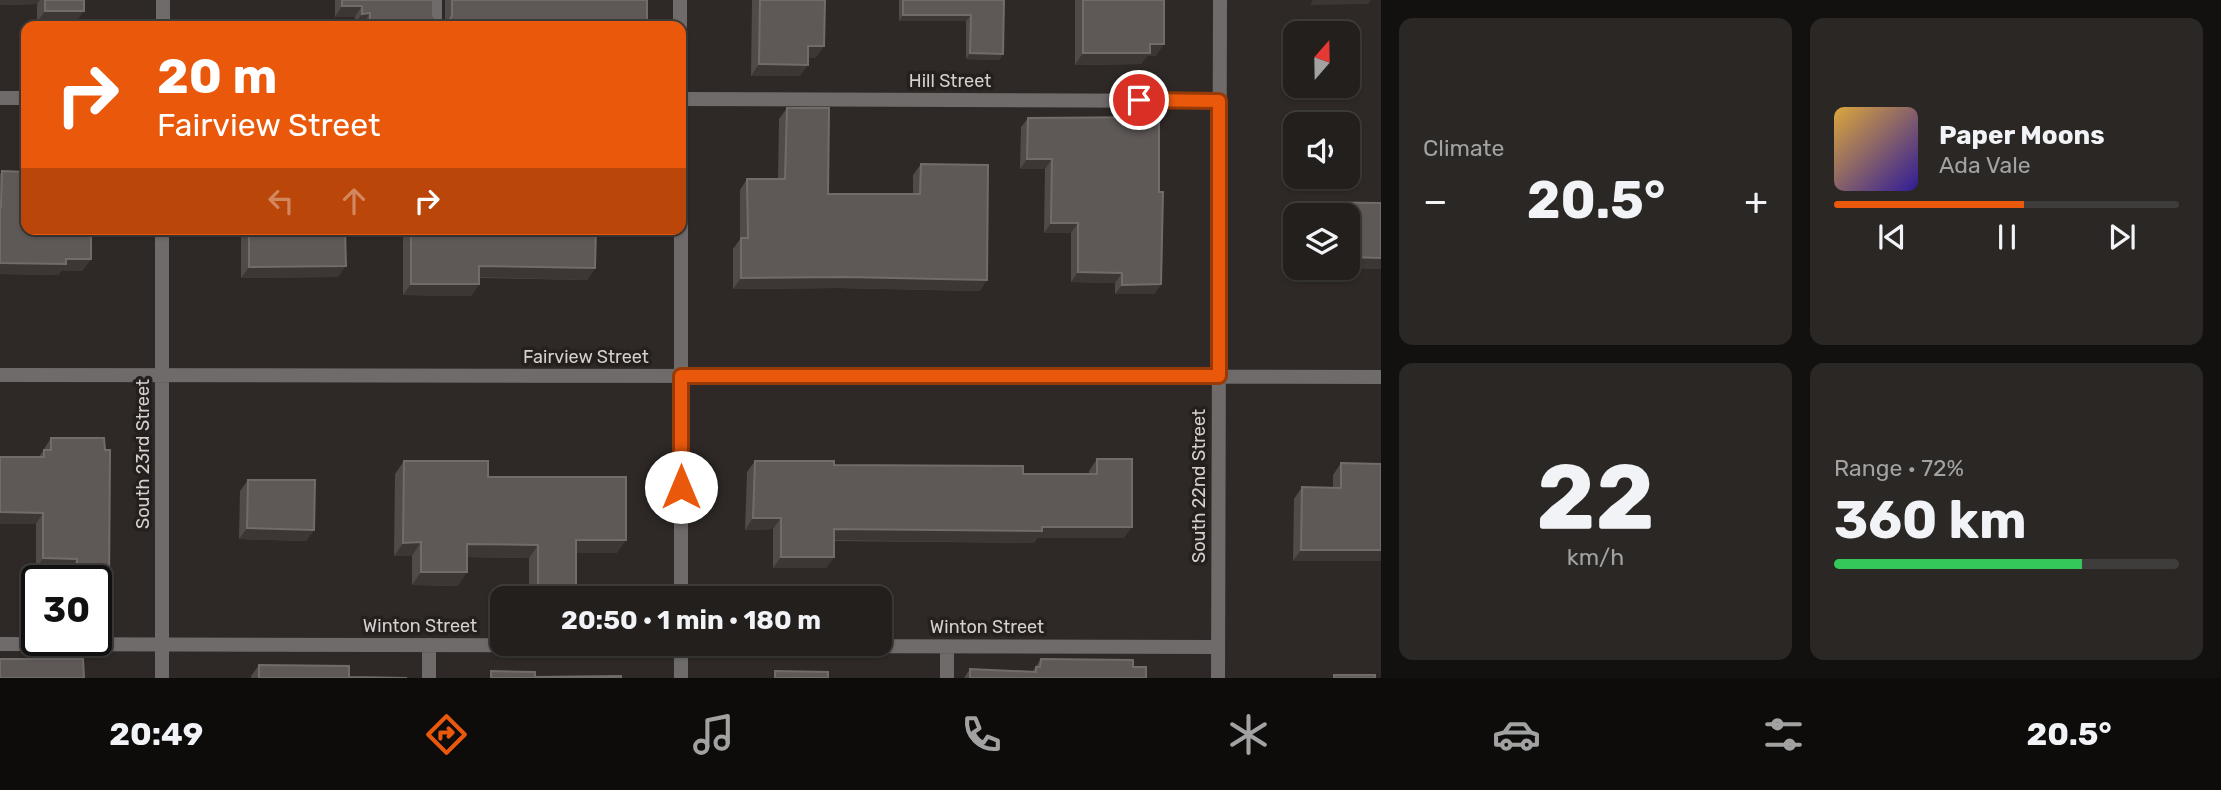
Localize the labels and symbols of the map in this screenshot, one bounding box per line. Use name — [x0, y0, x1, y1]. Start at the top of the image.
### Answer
north arrow — [1283, 21, 1360, 98]
street label: Hill Street — [909, 70, 991, 92]
pin — [1109, 70, 1169, 130]
street label: Fairview Street — [523, 346, 649, 368]
street label: South 23rd Street — [132, 379, 154, 529]
street label: South 22nd Street — [1188, 409, 1210, 563]
position arrow — [644, 450, 718, 524]
speed limit sign: 30 — [21, 565, 112, 656]
street label: Winton Street — [363, 615, 477, 637]
street label: Winton Street — [930, 616, 1044, 638]

